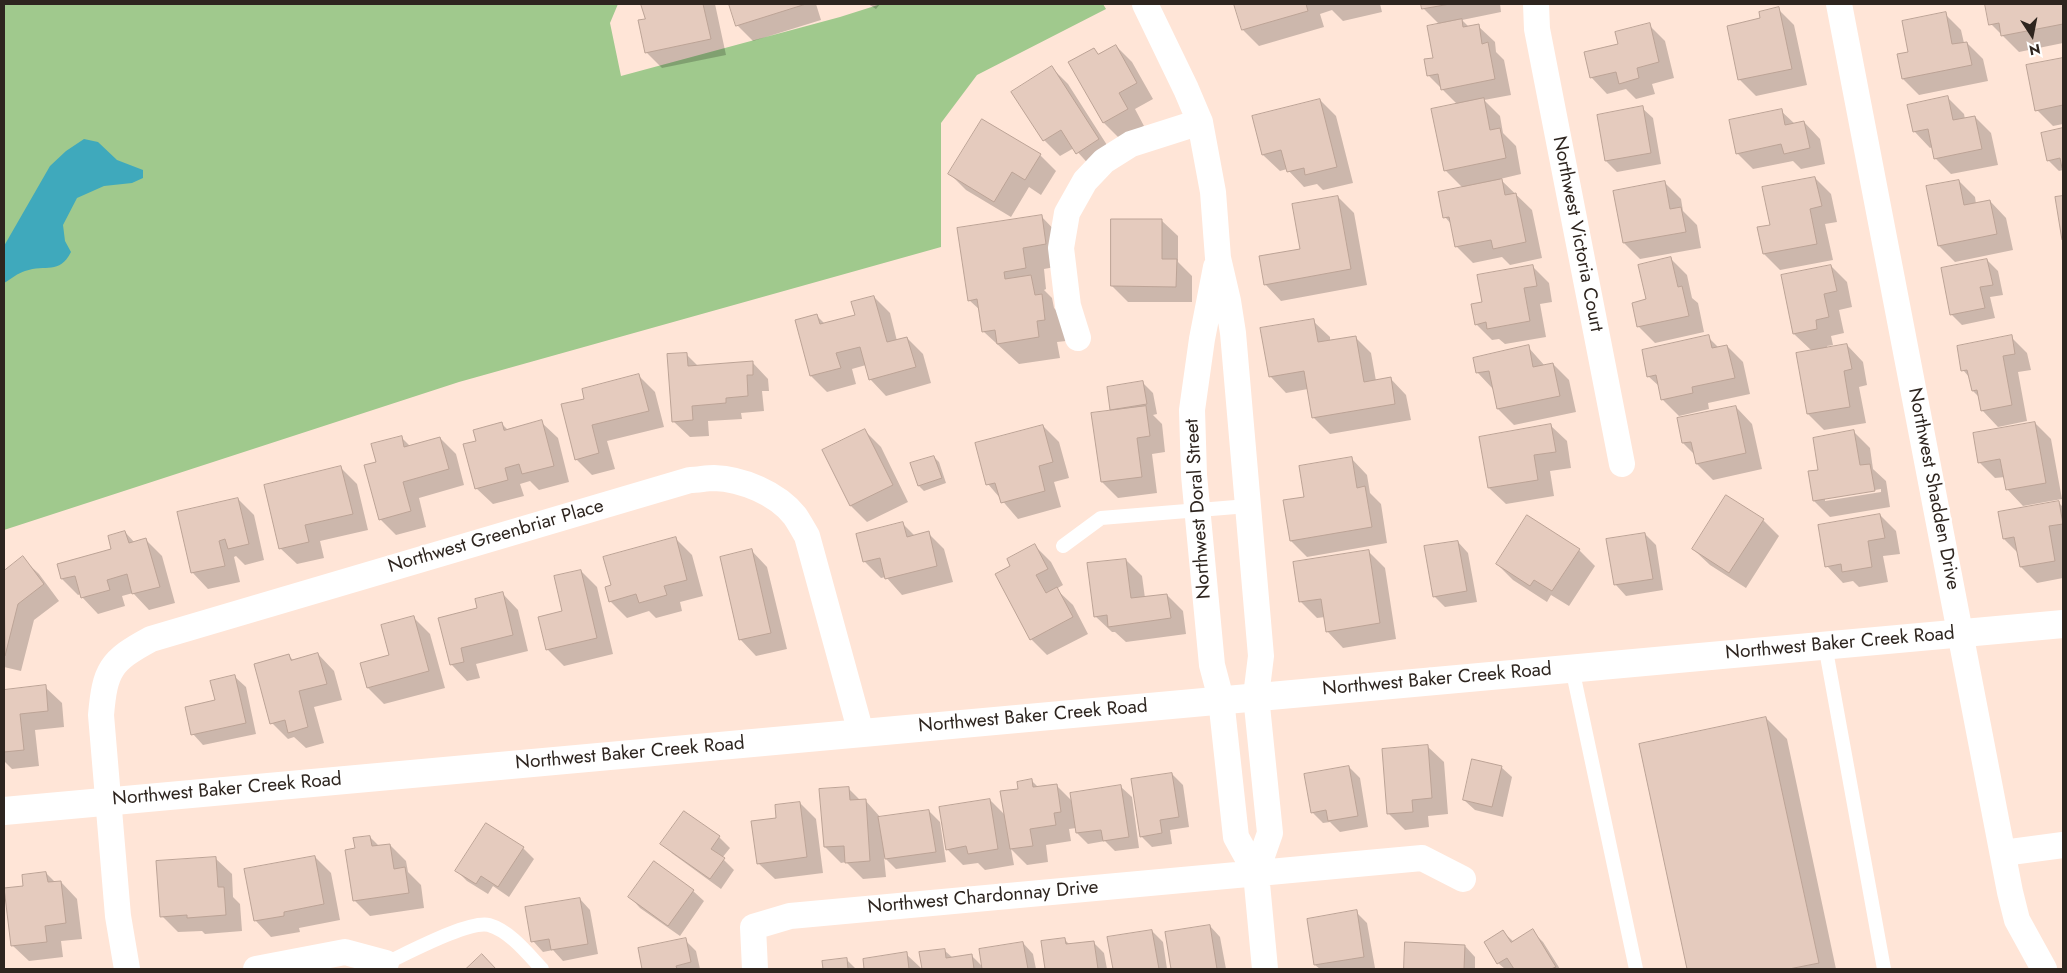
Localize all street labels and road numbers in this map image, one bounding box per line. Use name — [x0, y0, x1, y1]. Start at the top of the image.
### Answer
street label: Northwest Victoria Court — [1547, 134, 1607, 334]
street label: Northwest Shadden Drive — [1902, 386, 1964, 592]
street label: Northwest Doral Street — [1181, 418, 1217, 600]
street label: Northwest Greenbriar Place — [386, 495, 606, 579]
street label: Northwest Baker Creek Road — [1724, 623, 1956, 665]
street label: Northwest Baker Creek Road — [1321, 659, 1553, 701]
street label: Northwest Baker Creek Road — [917, 696, 1149, 738]
street label: Northwest Baker Creek Road — [514, 733, 746, 775]
street label: Northwest Baker Creek Road — [111, 769, 343, 811]
street label: Northwest Chardonnay Drive — [867, 877, 1099, 919]

